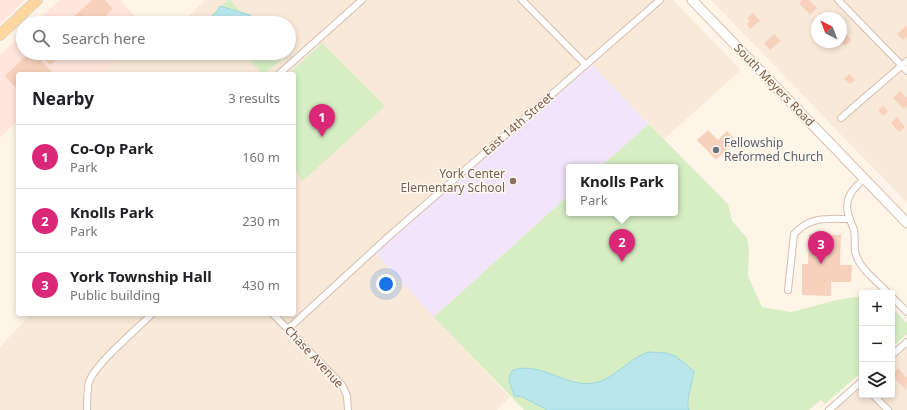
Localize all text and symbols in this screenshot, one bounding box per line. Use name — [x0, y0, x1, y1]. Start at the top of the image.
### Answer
north arrow — [811, 12, 847, 48]
search box — [16, 16, 296, 60]
icon: search — [30, 27, 52, 49]
text: Search here — [62, 28, 145, 48]
street label: South Meyers Road — [730, 40, 818, 130]
text: Nearby — [32, 87, 94, 110]
street label: East 14th Street — [479, 88, 557, 159]
text: 3 results — [228, 89, 280, 107]
pin: 1 — [309, 104, 335, 137]
place label: Fellowship Reformed Church — [724, 134, 823, 165]
text: Co-Op Park — [70, 138, 153, 158]
marker: Fellowship Reformed Church — [711, 145, 721, 155]
text: 1 — [41, 148, 49, 166]
text: 160 m — [242, 148, 280, 166]
text: Park — [70, 158, 97, 176]
popup — [566, 164, 678, 216]
place label: York Center Elementary School — [400, 165, 505, 196]
text: Knolls Park — [580, 171, 664, 191]
marker: York Center Elementary School — [508, 176, 518, 186]
text: Park — [580, 191, 608, 209]
text: Knolls Park — [70, 202, 154, 222]
text: 2 — [41, 212, 49, 230]
text: 230 m — [242, 212, 280, 230]
text: Park — [70, 222, 97, 240]
pin: 2 — [609, 229, 635, 262]
pin: 3 — [808, 231, 834, 264]
text: York Township Hall — [70, 266, 212, 286]
your location — [376, 274, 396, 294]
text: 3 — [41, 276, 49, 294]
text: 430 m — [242, 276, 280, 294]
text: Public building — [70, 286, 160, 304]
map controls — [859, 290, 895, 398]
button: + — [859, 290, 895, 326]
street label: Chase Avenue — [281, 322, 348, 392]
button: − — [859, 326, 895, 362]
button: layers — [859, 362, 895, 398]

